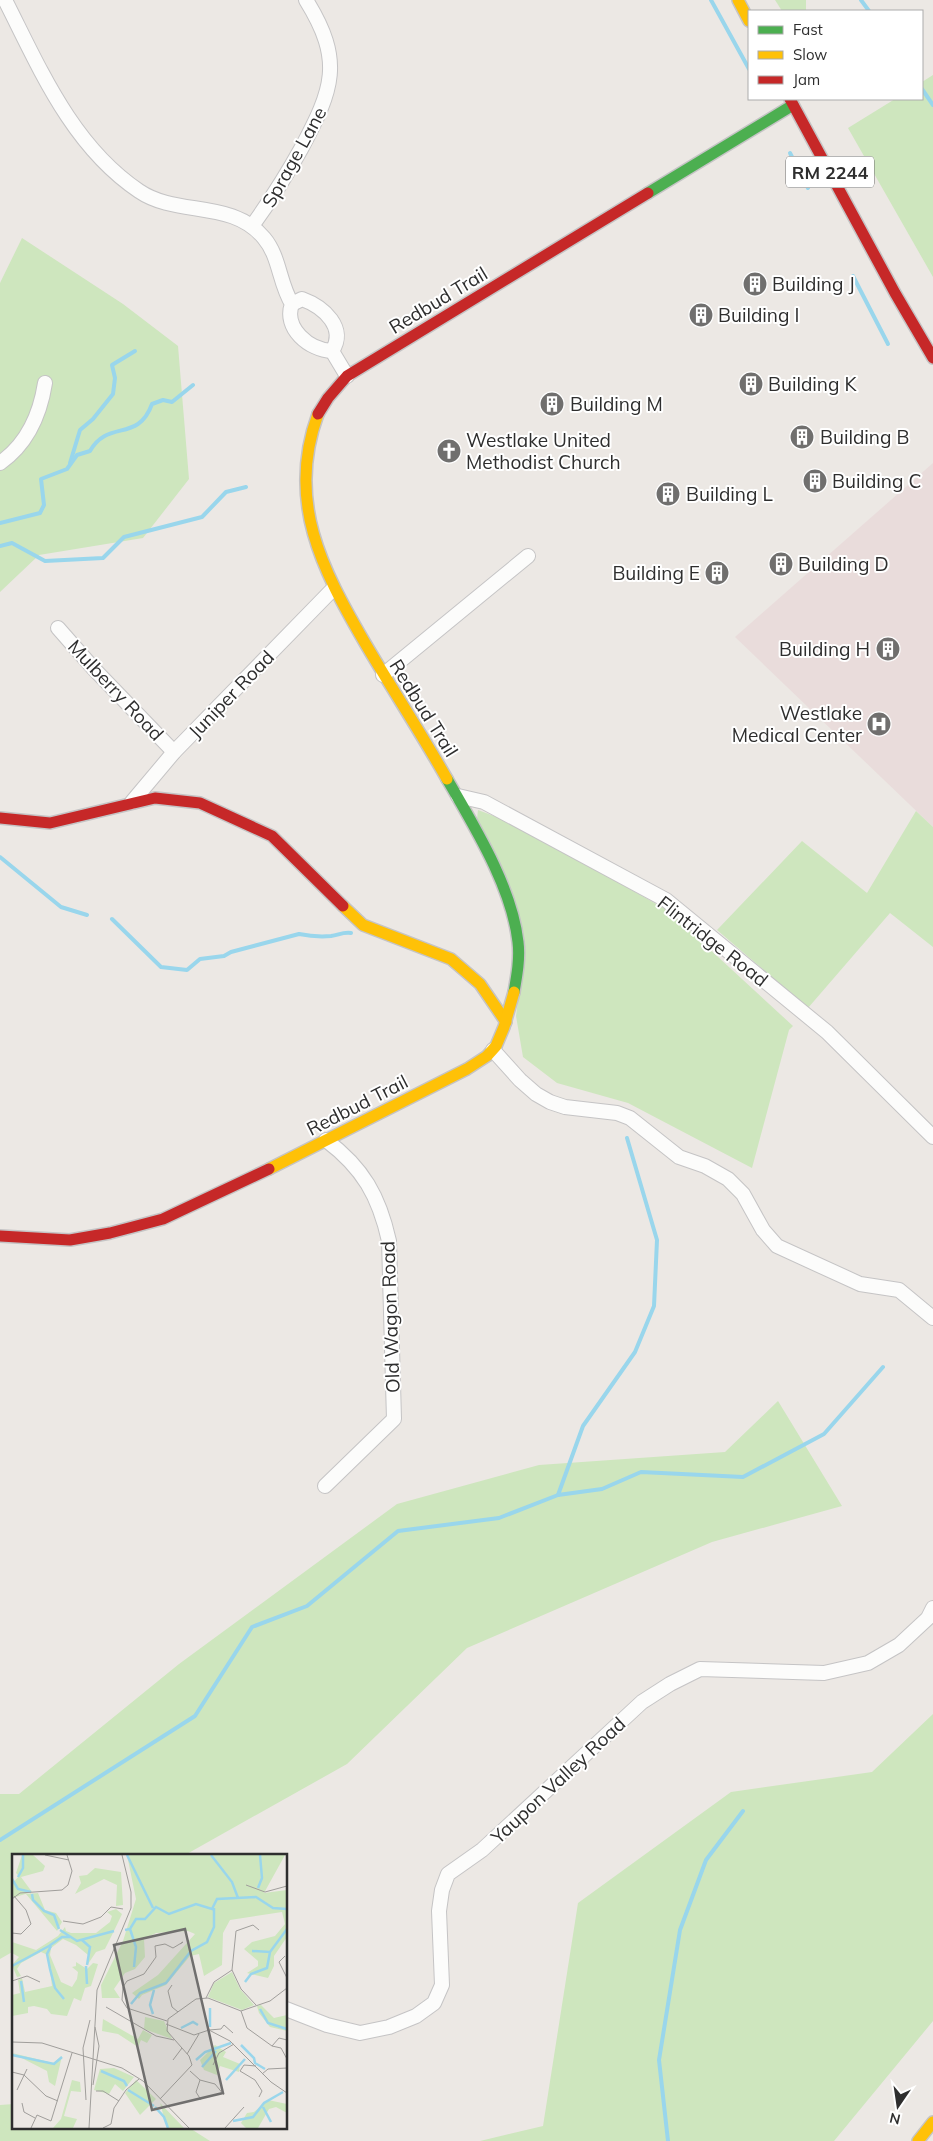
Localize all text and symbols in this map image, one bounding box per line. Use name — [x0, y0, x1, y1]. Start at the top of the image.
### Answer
legend — [748, 10, 923, 100]
text: Fast — [793, 20, 823, 39]
text: Slow — [793, 45, 827, 64]
text: Jam — [793, 70, 820, 89]
street label: Sprage Lane — [256, 102, 332, 212]
road number: RM 2244 — [786, 156, 874, 188]
street label: Redbud Trail — [384, 261, 492, 339]
building icon: Building J — [742, 271, 768, 297]
place label: Building J — [772, 272, 855, 296]
building icon: Building I — [688, 302, 714, 328]
place label: Building I — [718, 303, 799, 327]
building icon: Building K — [738, 371, 764, 397]
place label: Building K — [768, 372, 857, 396]
building icon: Building M — [539, 391, 565, 417]
place label: Building M — [570, 392, 663, 416]
building icon: Building B — [789, 424, 815, 450]
place label: Building B — [820, 425, 909, 449]
place label: Westlake United Methodist Church — [466, 428, 621, 474]
church icon: Westlake United Methodist Church — [436, 438, 462, 464]
building icon: Building C — [802, 468, 828, 494]
place label: Building C — [832, 469, 921, 493]
building icon: Building L — [655, 481, 681, 507]
place label: Building L — [686, 482, 773, 506]
building icon: Building D — [768, 551, 794, 577]
place label: Building D — [798, 552, 889, 576]
building icon: Building E — [704, 560, 730, 586]
place label: Building E — [612, 561, 700, 585]
street label: Mulberry Road — [63, 634, 169, 746]
building icon: Building H — [875, 636, 901, 662]
place label: Building H — [779, 637, 870, 661]
street label: Juniper Road — [183, 645, 279, 743]
street label: Redbud Trail — [384, 655, 464, 761]
place label: Westlake Medical Center — [732, 701, 862, 747]
hospital icon: Westlake Medical Center — [866, 711, 892, 737]
street label: Flintridge Road — [653, 890, 773, 992]
street label: Redbud Trail — [302, 1069, 412, 1141]
street label: Old Wagon Road — [375, 1241, 405, 1393]
street label: Yaupon Valley Road — [485, 1711, 630, 1849]
inset map — [12, 1854, 288, 2128]
north arrow — [873, 2081, 923, 2131]
text: N — [888, 2109, 902, 2129]

